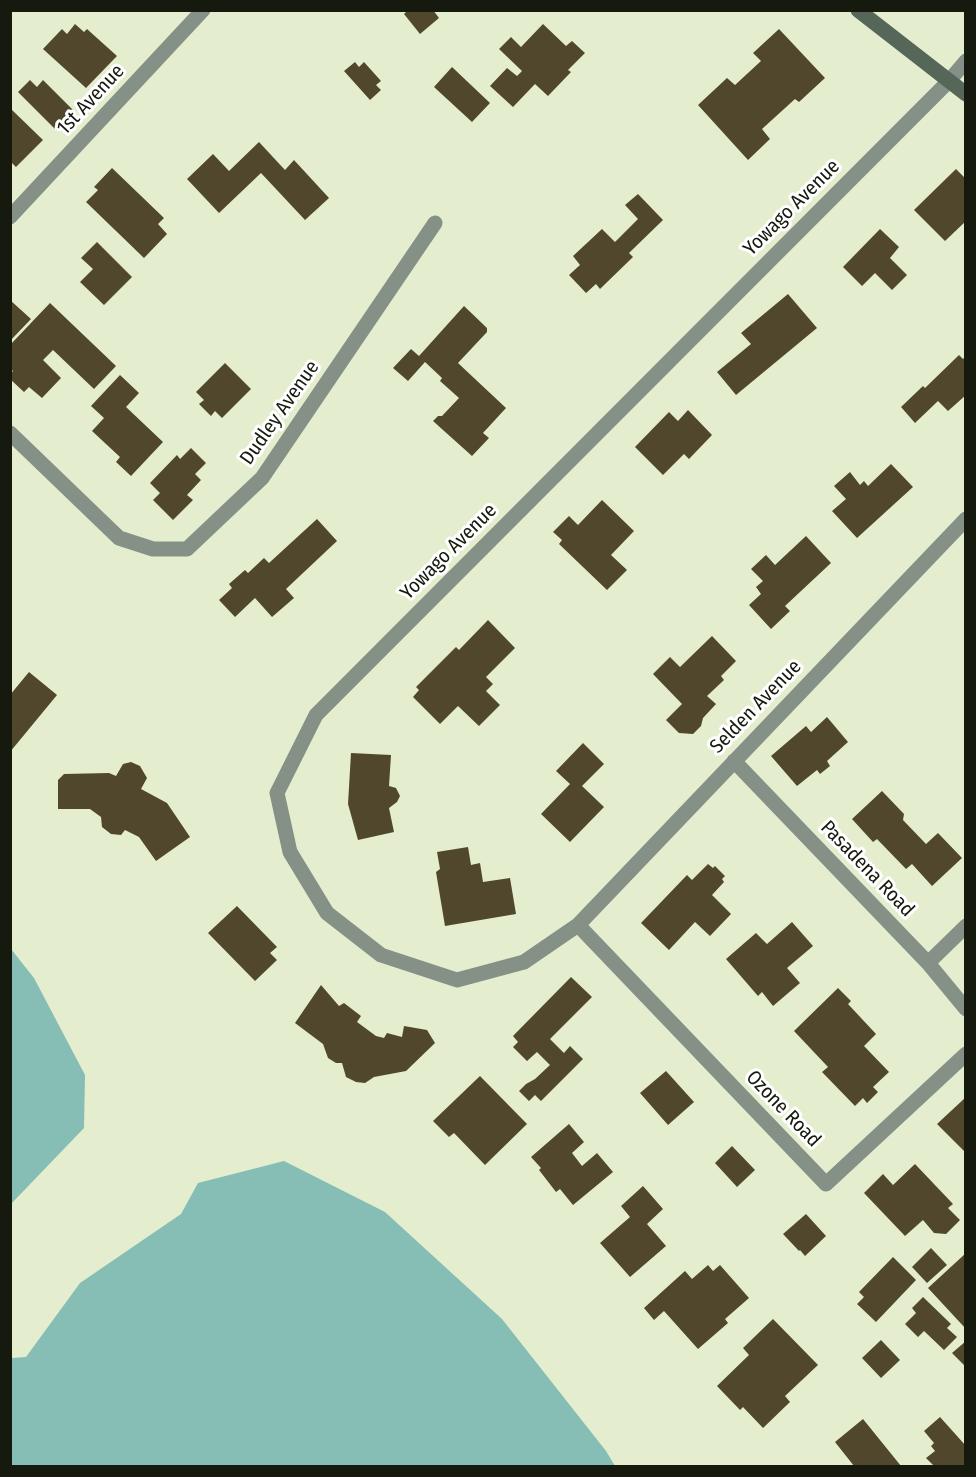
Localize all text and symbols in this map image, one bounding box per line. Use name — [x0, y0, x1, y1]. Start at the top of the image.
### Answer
street label: 1st Avenue — [52, 60, 130, 140]
street label: Yowago Avenue — [739, 155, 845, 261]
street label: Dudley Avenue — [235, 356, 325, 470]
street label: Yowago Avenue — [396, 499, 502, 605]
street label: Selden Avenue — [705, 655, 807, 759]
street label: Pasadena Road — [815, 816, 919, 922]
street label: Ozone Road — [741, 1066, 825, 1152]

